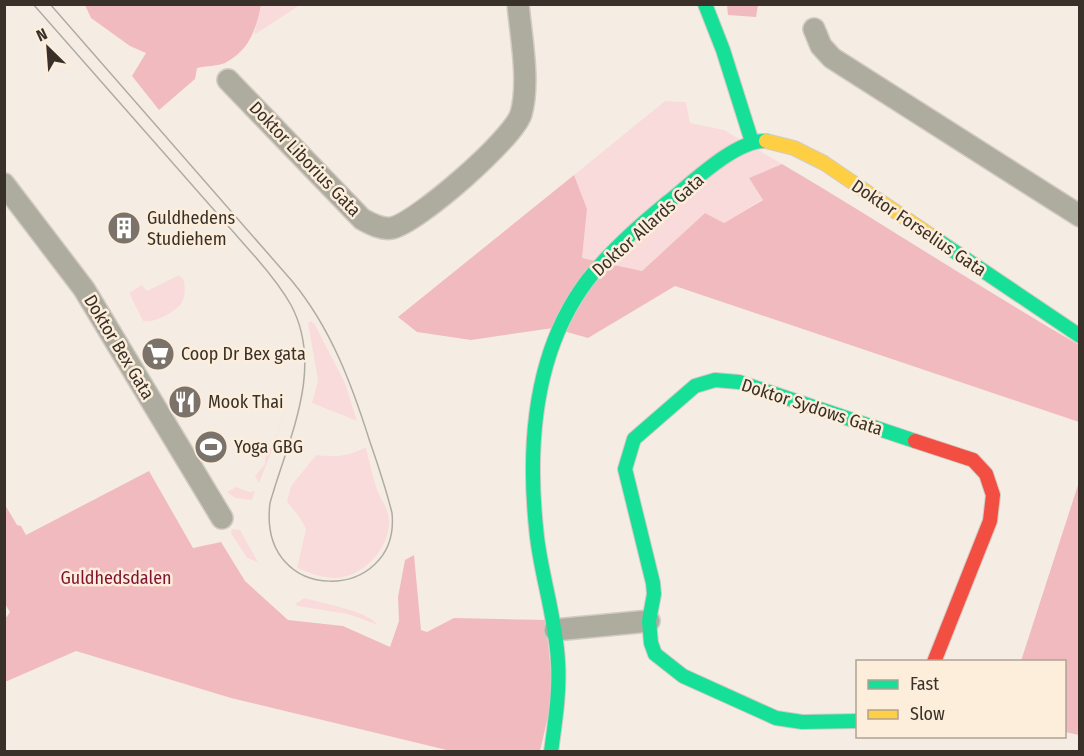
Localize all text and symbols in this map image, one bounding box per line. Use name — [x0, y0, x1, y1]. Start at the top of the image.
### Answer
north arrow — [18, 18, 78, 78]
text: N — [34, 24, 50, 45]
street label: Doktor Liborius Gata — [245, 97, 366, 221]
street label: Doktor Allards Gata — [588, 169, 709, 281]
street label: Doktor Forselius Gata — [848, 175, 991, 281]
place label: Guldhedens Studiehem — [147, 207, 235, 250]
building icon: Guldhedens Studiehem — [106, 210, 142, 246]
street label: Doktor Bex Gata — [79, 291, 159, 404]
supermarket icon: Coop Dr Bex gata — [140, 336, 176, 372]
place label: Coop Dr Bex gata — [181, 343, 306, 365]
street label: Doktor Sydows Gata — [739, 374, 886, 440]
restaurant icon: Mook Thai — [167, 384, 203, 420]
place label: Mook Thai — [208, 391, 284, 413]
sports icon: Yoga GBG — [193, 429, 229, 465]
place label: Yoga GBG — [234, 436, 303, 458]
park label: Guldhedsdalen — [60, 567, 172, 589]
legend — [856, 660, 1066, 738]
text: Fast — [910, 673, 939, 695]
text: Slow — [910, 703, 945, 725]

